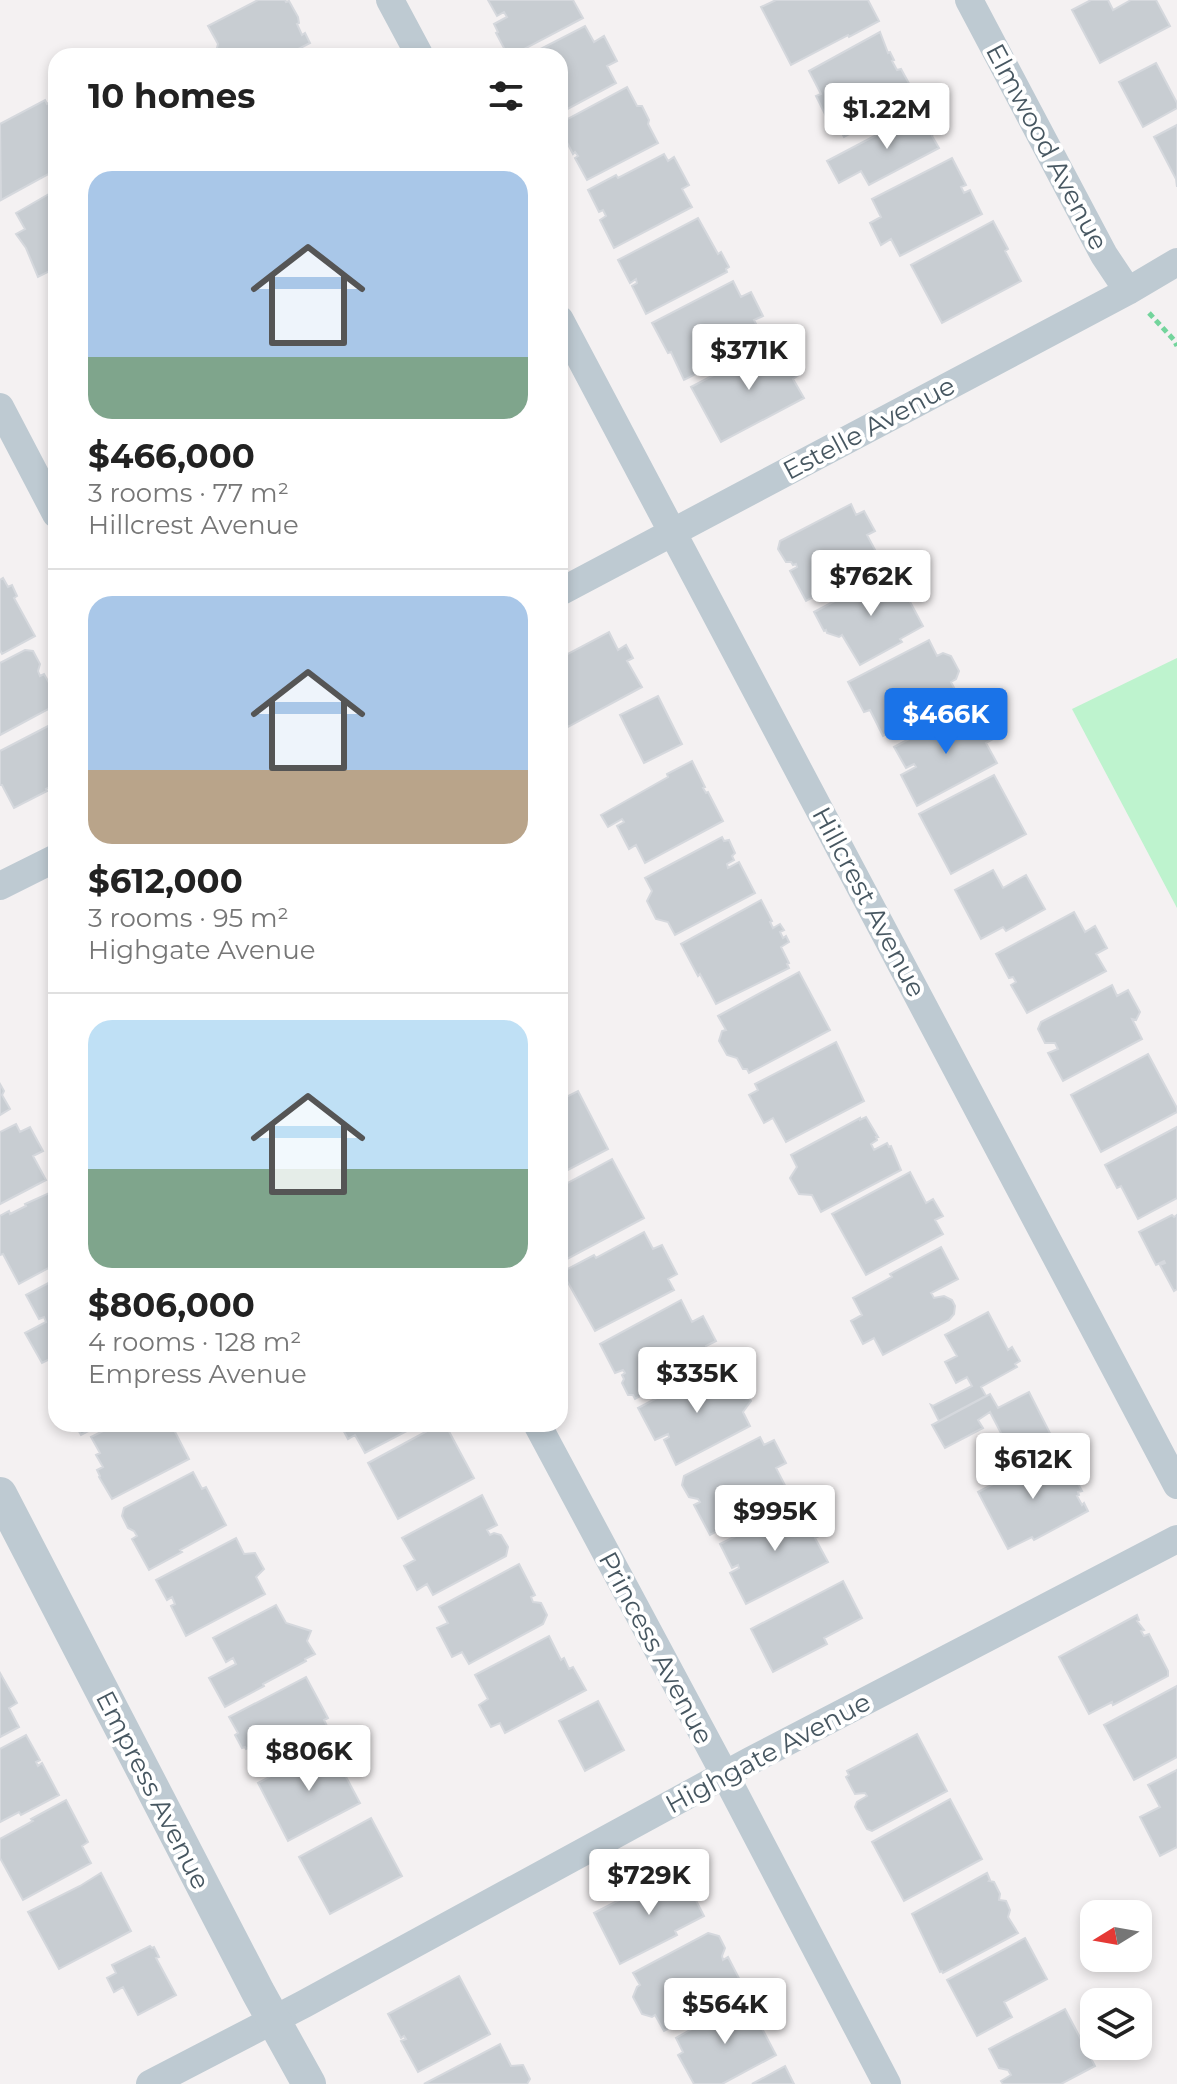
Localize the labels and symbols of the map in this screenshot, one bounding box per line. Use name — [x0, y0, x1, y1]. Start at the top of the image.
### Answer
street label: Elmwood Avenue — [979, 38, 1115, 256]
pin: $1.22M — [822, 83, 952, 151]
pin: $371K — [693, 324, 805, 392]
street label: Estelle Avenue — [777, 369, 961, 487]
pin: $762K — [815, 550, 927, 618]
pin: $466K — [890, 688, 1002, 756]
street label: Hillcrest Avenue — [805, 801, 933, 1003]
pin: $335K — [641, 1347, 753, 1415]
pin: $612K — [977, 1433, 1089, 1501]
pin: $995K — [719, 1485, 831, 1553]
street label: Princess Avenue — [592, 1546, 720, 1750]
street label: Empress Avenue — [89, 1685, 217, 1895]
street label: Highgate Avenue — [660, 1685, 876, 1821]
pin: $806K — [253, 1725, 365, 1793]
pin: $729K — [593, 1849, 705, 1917]
north arrow — [1080, 1900, 1152, 1972]
pin: $564K — [669, 1978, 781, 2046]

